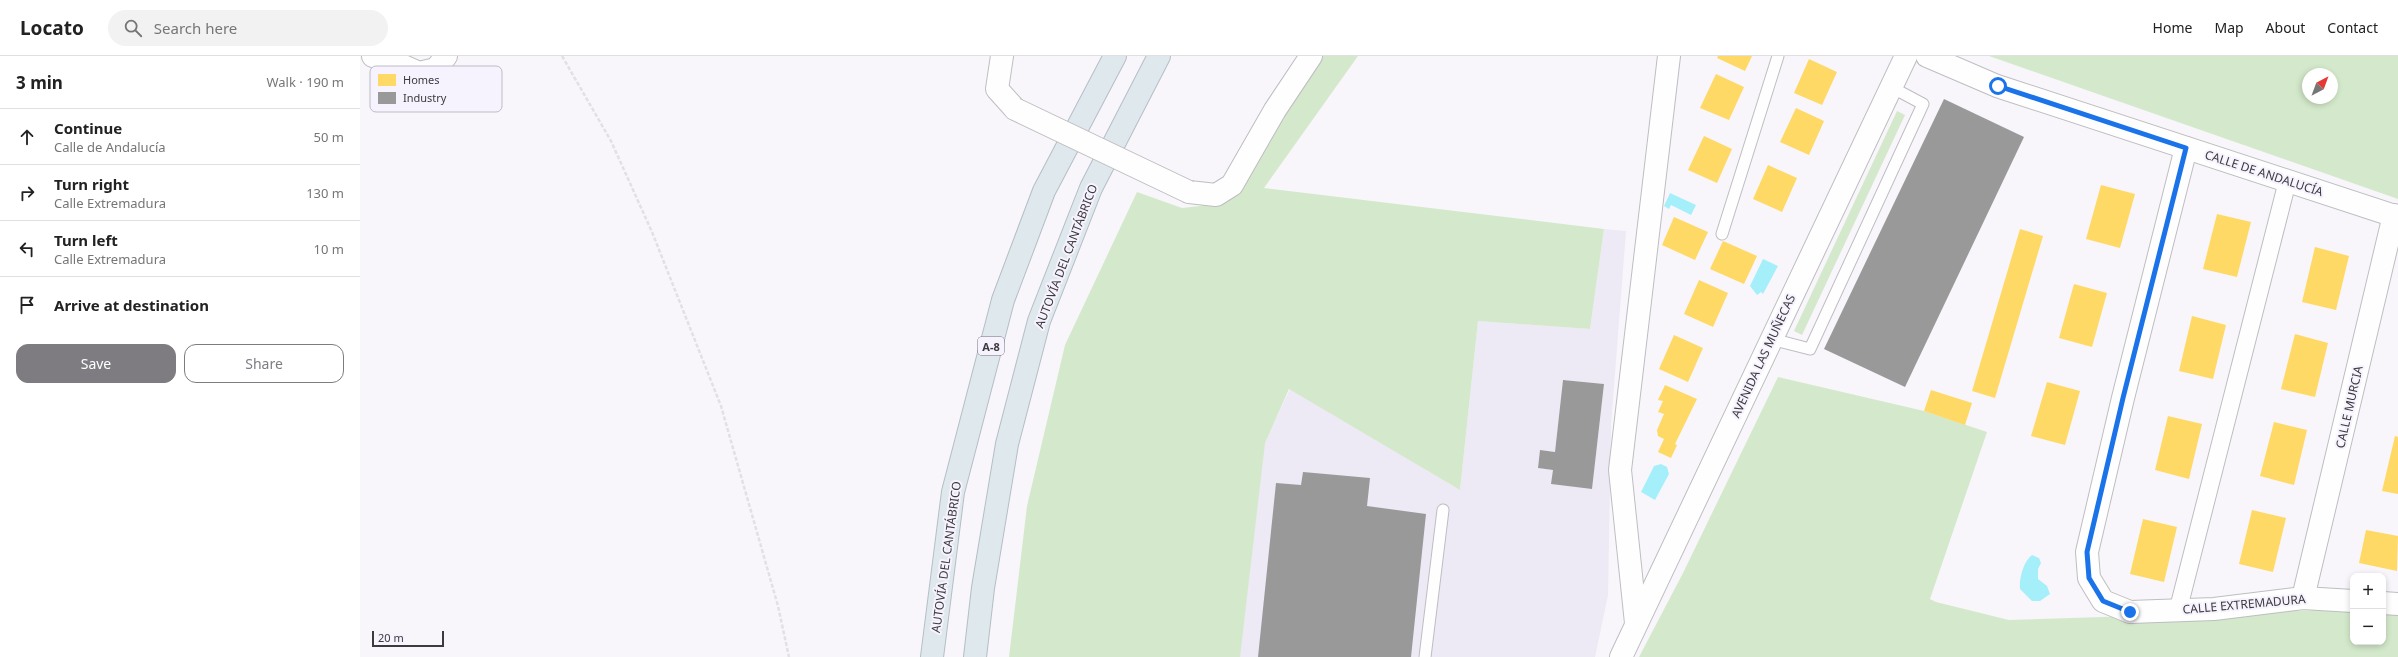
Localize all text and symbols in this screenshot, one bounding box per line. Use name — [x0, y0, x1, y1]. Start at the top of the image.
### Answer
search box — [108, 10, 388, 46]
text: Locato — [20, 15, 84, 41]
icon: search — [122, 17, 144, 39]
text: Search here — [154, 18, 237, 38]
text: Home — [2153, 18, 2192, 37]
text: Map — [2214, 18, 2244, 37]
text: About — [2266, 18, 2305, 37]
text: Contact — [2327, 18, 2378, 37]
legend — [370, 66, 502, 112]
north arrow — [2302, 68, 2338, 104]
text: 3 min — [16, 71, 63, 94]
text: Homes — [403, 72, 440, 87]
text: Walk · 190 m — [266, 73, 344, 91]
route start — [1989, 77, 2007, 95]
text: Industry — [403, 90, 447, 105]
text: Continue — [54, 118, 122, 138]
icon: ahead — [16, 126, 38, 148]
text: 50 m — [314, 128, 344, 146]
text: Calle de Andalucía — [54, 138, 166, 156]
street label: CALLE DE ANDALUCÍA — [2203, 146, 2326, 200]
text: Turn right — [54, 174, 129, 194]
icon: right — [16, 182, 38, 204]
street label: AUTOVÍA DEL CANTÁBRICO — [1031, 182, 1101, 330]
text: 130 m — [306, 184, 344, 202]
text: Calle Extremadura — [54, 194, 166, 212]
text: Turn left — [54, 230, 118, 250]
icon: left — [16, 238, 38, 260]
text: 10 m — [314, 240, 344, 258]
text: Calle Extremadura — [54, 250, 166, 268]
street label: AVENIDA LAS MUÑECAS — [1727, 291, 1799, 421]
icon: arrive — [16, 294, 38, 316]
text: Arrive at destination — [54, 295, 209, 315]
road number: A-8 — [978, 337, 1004, 355]
button: Save — [16, 344, 176, 383]
button: Share — [184, 344, 344, 383]
street label: CALLE MURCIA — [2331, 364, 2367, 450]
street label: AUTOVÍA DEL CANTÁBRICO — [927, 480, 965, 634]
map controls — [2350, 573, 2386, 645]
button: + — [2350, 573, 2386, 609]
street label: CALLE EXTREMADURA — [2182, 590, 2307, 618]
route end — [2121, 603, 2139, 621]
button: − — [2350, 609, 2386, 645]
scale bar — [372, 629, 444, 648]
text: 20 m — [378, 630, 404, 645]

